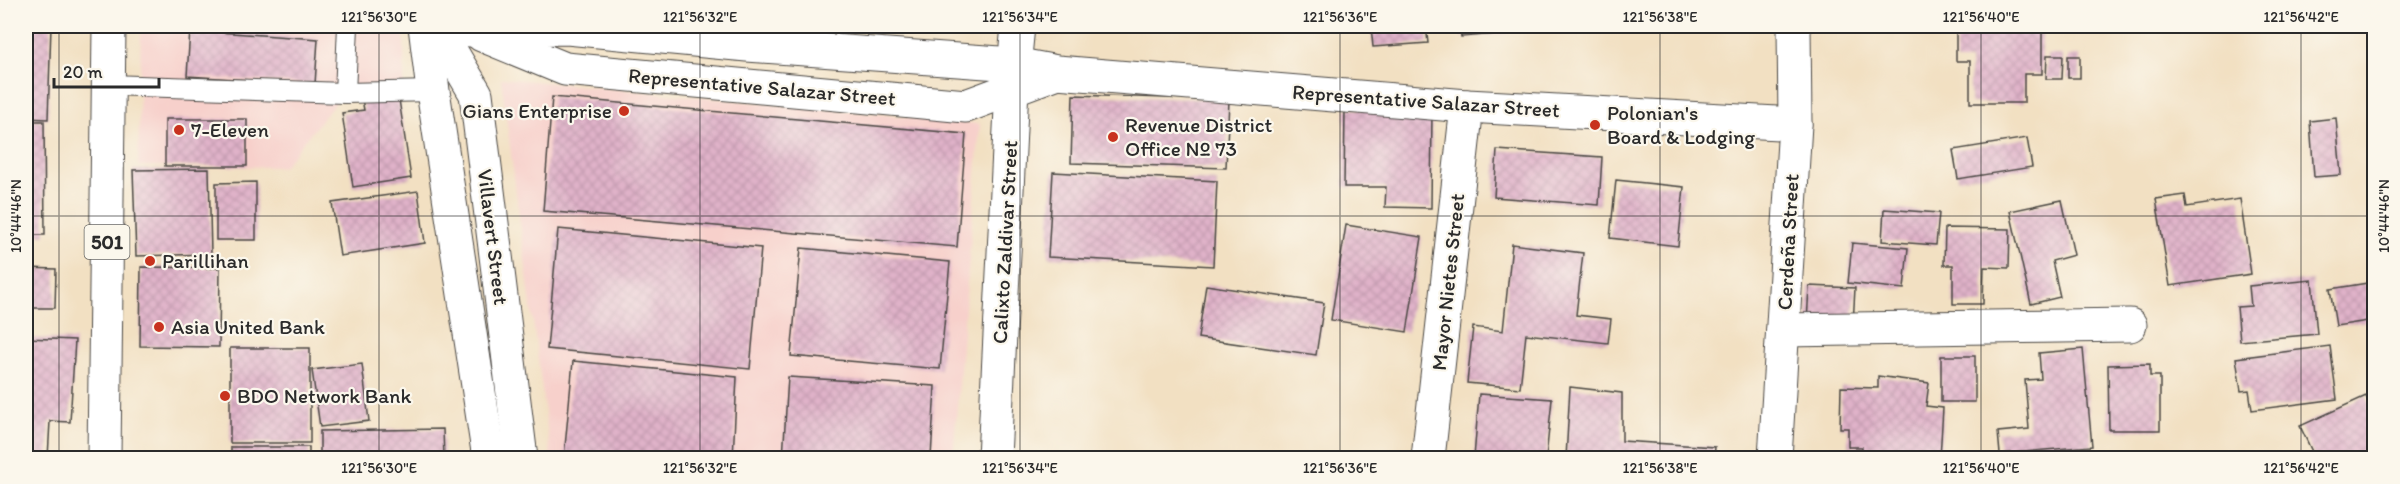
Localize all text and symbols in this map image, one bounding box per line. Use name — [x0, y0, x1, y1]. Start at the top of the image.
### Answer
text: 121°56'30"E — [341, 8, 417, 26]
text: 121°56'32"E — [663, 8, 737, 26]
text: 121°56'34"E — [982, 8, 1058, 26]
text: 121°56'36"E — [1303, 8, 1377, 26]
text: 121°56'38"E — [1623, 8, 1698, 26]
text: 121°56'40"E — [1943, 8, 2019, 26]
text: 121°56'42"E — [2263, 8, 2339, 26]
scale bar — [54, 51, 159, 89]
text: 20 m — [63, 61, 103, 83]
street label: Representative Salazar Street — [627, 62, 897, 111]
street label: Representative Salazar Street — [1291, 79, 1561, 122]
place label: Gians Enterprise — [462, 98, 612, 123]
place label: Polonian's Board & Lodging — [1607, 100, 1755, 149]
marker: Gians Enterprise — [617, 104, 631, 118]
place label: Revenue District Office № 73 — [1125, 112, 1273, 161]
place label: 7-Eleven — [191, 117, 269, 142]
marker: Polonian's Board & Lodging — [1588, 118, 1602, 132]
marker: 7-Eleven — [172, 123, 186, 137]
marker: Revenue District Office № 73 — [1106, 130, 1120, 144]
street label: Calixto Zaldivar Street — [987, 139, 1022, 344]
street label: Villavert Street — [473, 168, 514, 306]
street label: Cerdeña Street — [1771, 173, 1804, 311]
text: 10°44'46"N — [7, 179, 25, 253]
text: 10°44'46"N — [2375, 179, 2393, 253]
street label: Mayor Nietes Street — [1426, 192, 1469, 372]
road number: 501 — [84, 225, 130, 259]
place label: Parillihan — [162, 248, 249, 273]
marker: Parillihan — [143, 254, 157, 268]
place label: Asia United Bank — [171, 314, 325, 339]
marker: Asia United Bank — [152, 320, 166, 334]
place label: BDO Network Bank — [237, 383, 411, 408]
marker: BDO Network Bank — [218, 389, 232, 403]
text: 121°56'30"E — [341, 459, 417, 477]
text: 121°56'32"E — [663, 459, 737, 477]
text: 121°56'34"E — [982, 459, 1058, 477]
text: 121°56'36"E — [1303, 459, 1377, 477]
text: 121°56'38"E — [1623, 459, 1698, 477]
text: 121°56'40"E — [1943, 459, 2019, 477]
text: 121°56'42"E — [2263, 459, 2339, 477]

